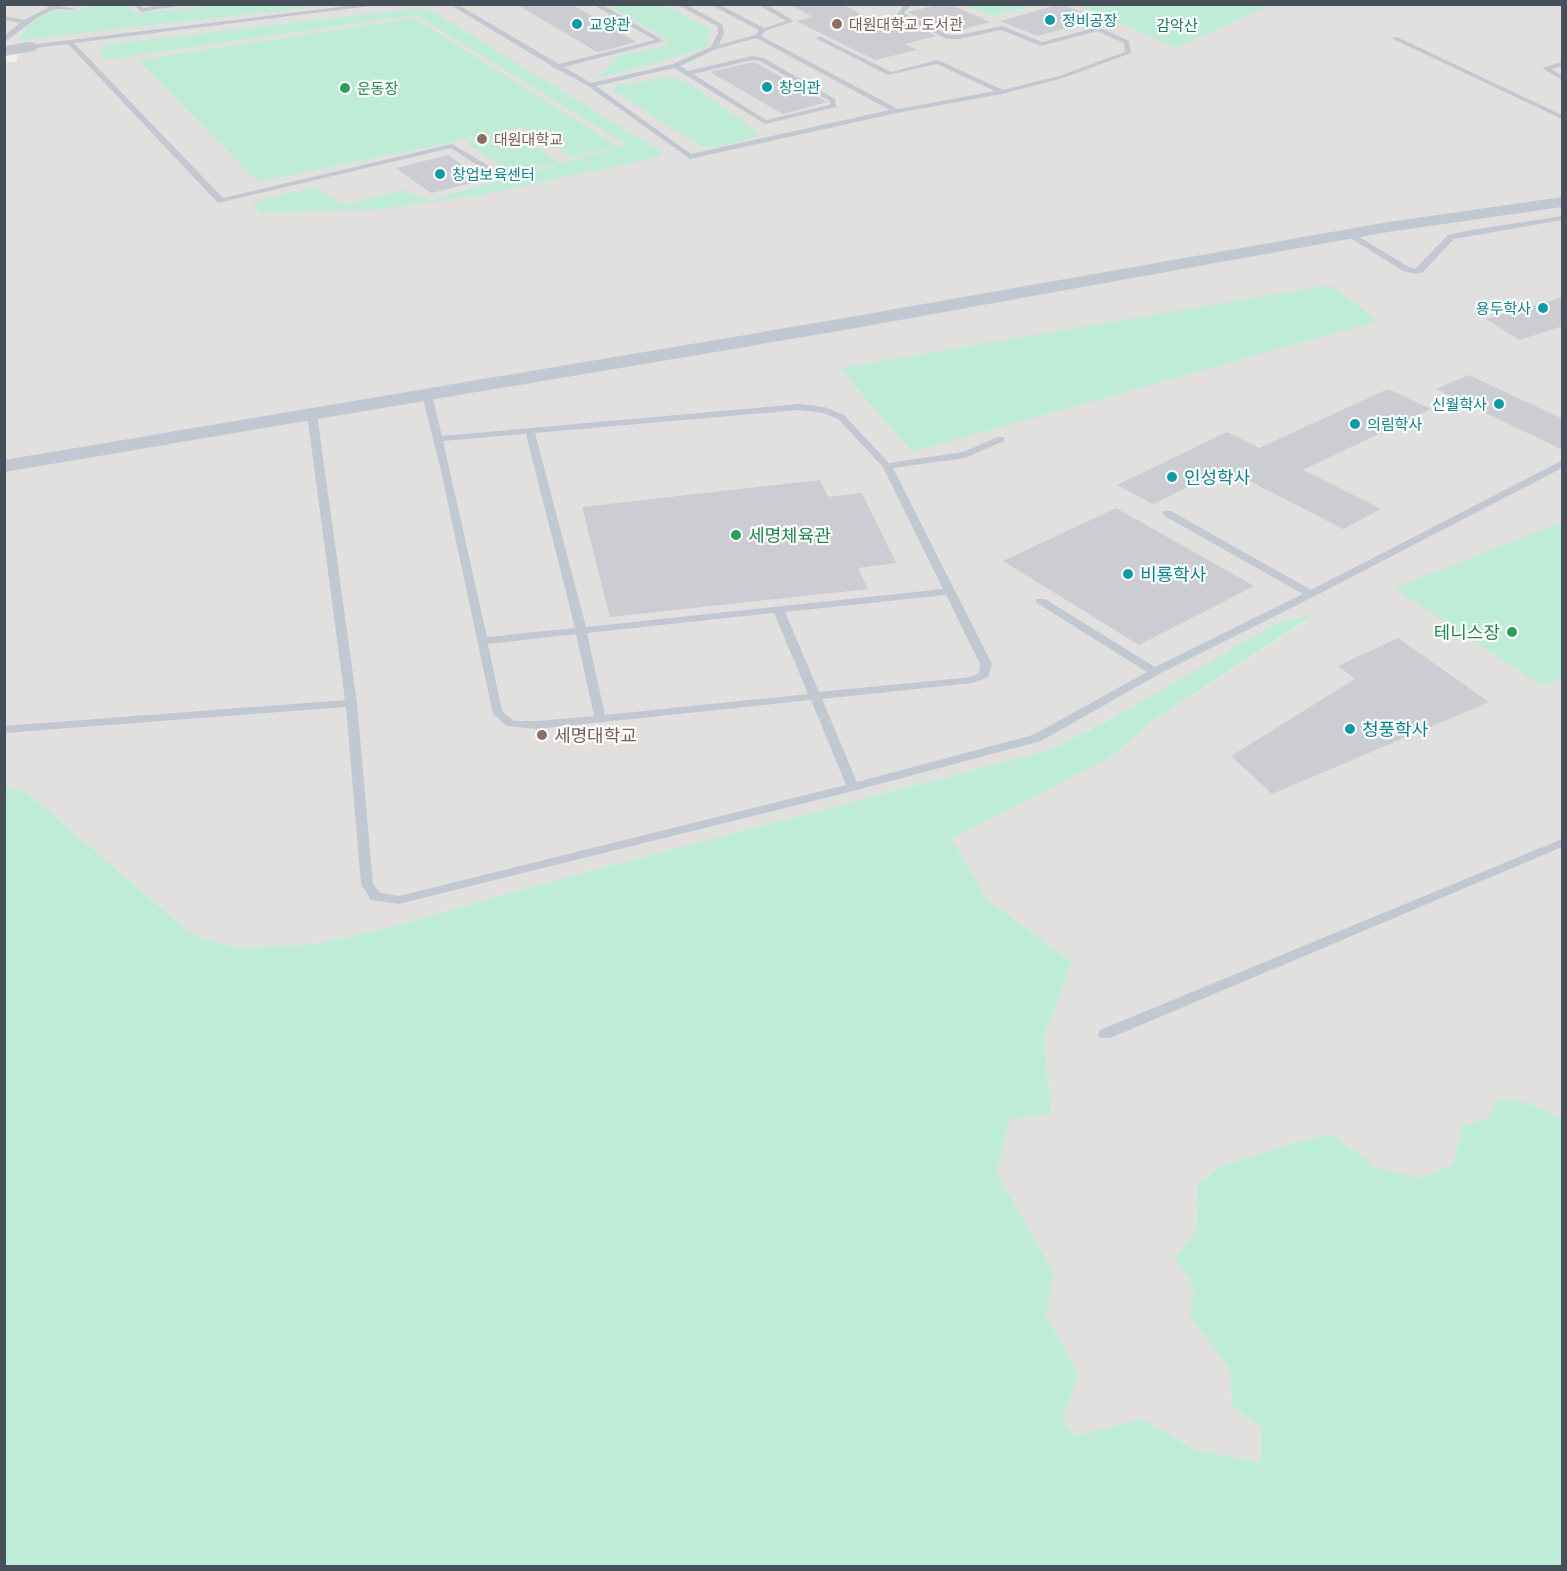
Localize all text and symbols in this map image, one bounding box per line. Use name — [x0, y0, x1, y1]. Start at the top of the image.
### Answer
place label: 정비공장 — [1062, 12, 1117, 29]
marker: 정비공장 — [1043, 13, 1057, 27]
place label: 교양관 — [589, 16, 631, 33]
place label: 대원대학교 도서관 — [849, 16, 963, 33]
marker: 교양관 — [570, 17, 584, 31]
marker: 대원대학교 도서관 — [830, 17, 844, 31]
park label: 감악산 — [1156, 17, 1198, 34]
place label: 창의관 — [779, 79, 821, 96]
place label: 운동장 — [357, 80, 399, 97]
marker: 창의관 — [760, 80, 774, 94]
marker: 운동장 — [338, 81, 352, 95]
place label: 대원대학교 — [494, 131, 563, 148]
marker: 대원대학교 — [475, 132, 489, 146]
place label: 창업보육센터 — [452, 166, 535, 183]
marker: 창업보육센터 — [433, 167, 447, 181]
place label: 용두학사 — [1476, 300, 1531, 317]
marker: 용두학사 — [1536, 301, 1550, 315]
place label: 신월학사 — [1432, 396, 1487, 413]
marker: 신월학사 — [1492, 397, 1506, 411]
place label: 의림학사 — [1367, 416, 1422, 433]
marker: 의림학사 — [1348, 417, 1362, 431]
place label: 인성학사 — [1184, 467, 1251, 487]
marker: 인성학사 — [1165, 470, 1179, 484]
place label: 세명체육관 — [748, 525, 831, 545]
marker: 세명체육관 — [729, 528, 743, 542]
place label: 비룡학사 — [1140, 564, 1207, 584]
marker: 비룡학사 — [1121, 567, 1135, 581]
place label: 테니스장 — [1434, 622, 1500, 642]
marker: 테니스장 — [1505, 625, 1519, 639]
place label: 청풍학사 — [1362, 719, 1429, 739]
marker: 청풍학사 — [1343, 722, 1357, 736]
place label: 세명대학교 — [554, 725, 637, 745]
marker: 세명대학교 — [535, 728, 549, 742]

